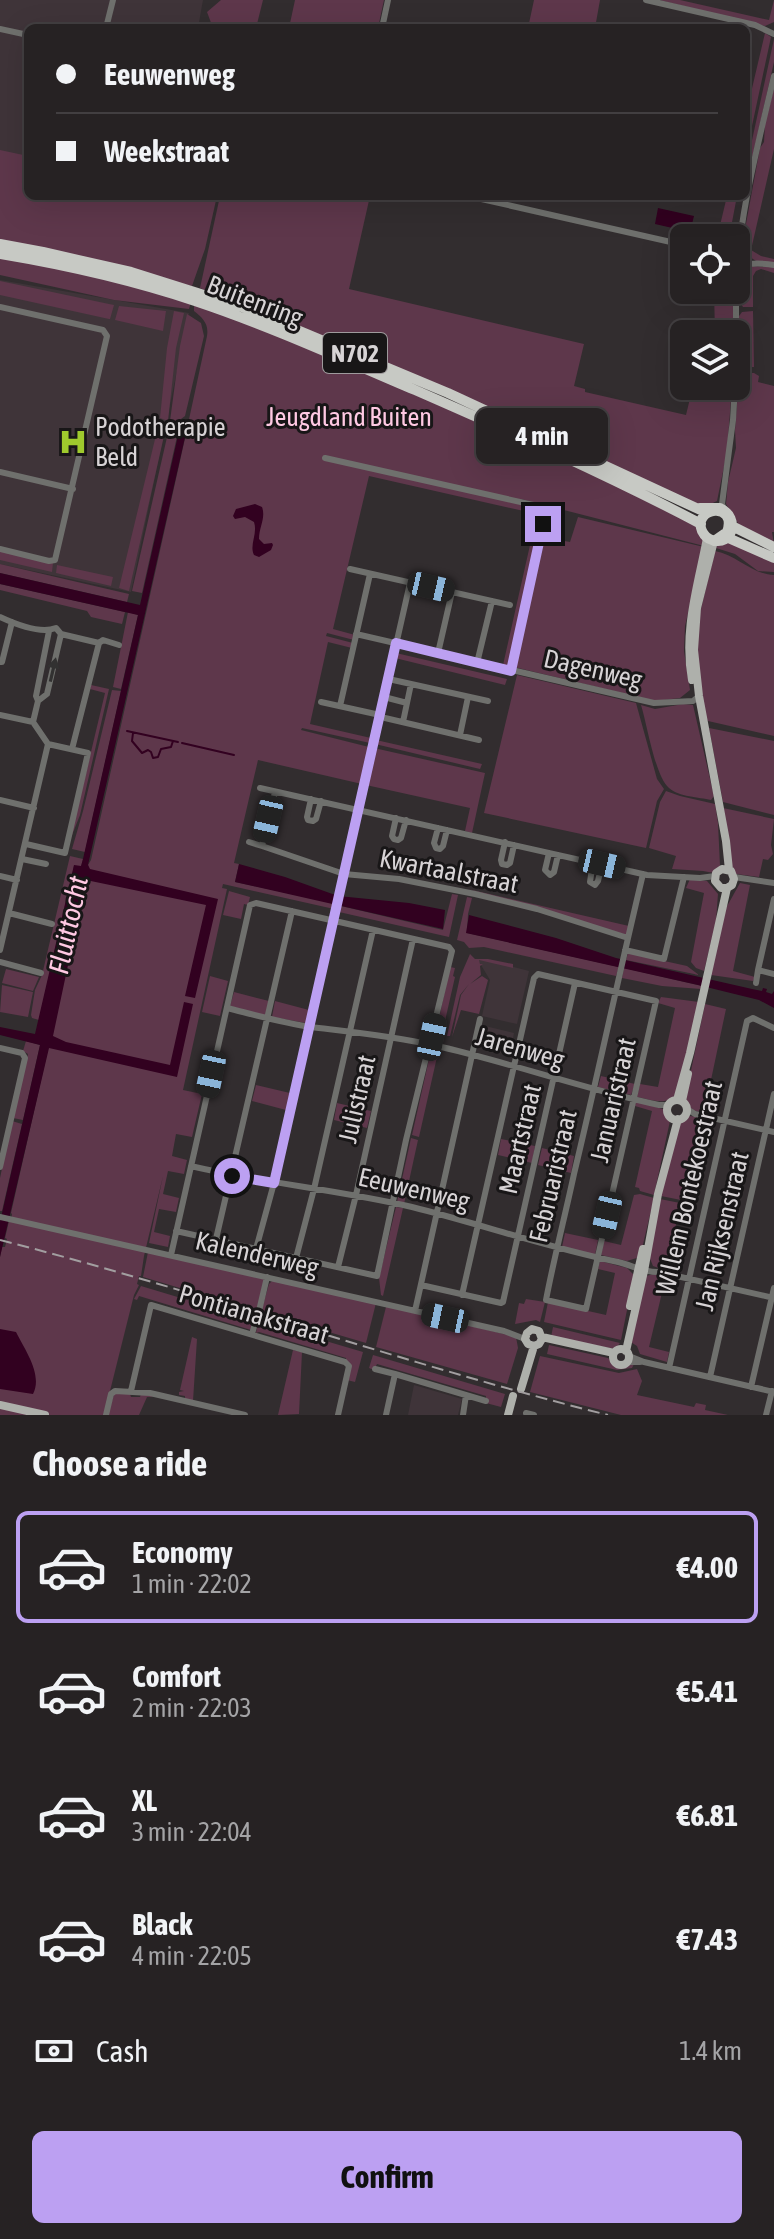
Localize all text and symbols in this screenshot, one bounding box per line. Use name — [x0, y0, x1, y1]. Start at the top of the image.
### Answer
text: Eeuwenweg — [104, 57, 235, 91]
text: Weekstraat — [104, 134, 229, 168]
map controls — [670, 224, 750, 400]
button: locate — [670, 224, 750, 304]
street label: Buitenring — [203, 269, 308, 333]
button: layers — [670, 320, 750, 400]
road number: N702 — [323, 333, 387, 373]
park label: Jeugdland Buiten — [266, 402, 432, 432]
callout: 4 min — [477, 408, 609, 464]
place label: Podotherapie Beld — [95, 412, 226, 472]
text: 4 min — [515, 421, 569, 451]
hospital icon: Podotherapie Beld — [58, 427, 88, 457]
route end — [525, 506, 561, 542]
car — [405, 570, 457, 604]
street label: Dagenweg — [541, 643, 646, 695]
one-way arrow — [47, 657, 60, 682]
car — [251, 793, 285, 845]
street label: Kwartaalstraat — [377, 843, 521, 899]
car — [576, 847, 628, 881]
water label: Fluittocht — [42, 873, 94, 977]
car — [415, 1011, 449, 1063]
street label: Jarenweg — [472, 1021, 569, 1075]
street label: Januaristraat — [584, 1035, 642, 1165]
car — [194, 1048, 228, 1100]
street label: Julistraat — [332, 1052, 382, 1146]
street label: Willem Bontekoestraat — [650, 1078, 728, 1298]
street label: Maartstraat — [493, 1081, 547, 1197]
street label: Februaristraat — [523, 1107, 583, 1245]
street label: Jan Rijksenstraat — [689, 1149, 755, 1313]
route start — [214, 1158, 250, 1194]
street label: Eeuwenweg — [355, 1162, 473, 1217]
car — [590, 1189, 624, 1241]
street label: Kalenderweg — [193, 1225, 322, 1283]
street label: Pontianakstraat — [176, 1278, 332, 1350]
car — [419, 1301, 471, 1335]
text: Choose a ride — [32, 1442, 207, 1484]
icon: car — [36, 1531, 108, 1603]
text: Economy — [132, 1535, 233, 1569]
text: €4.00 — [677, 1550, 738, 1584]
text: 1 min · 22:02 — [132, 1569, 252, 1599]
icon: car — [36, 1655, 108, 1727]
text: Comfort — [132, 1659, 221, 1693]
text: €5.41 — [677, 1674, 738, 1708]
text: 2 min · 22:03 — [132, 1693, 252, 1723]
icon: car — [36, 1779, 108, 1851]
text: XL — [132, 1783, 157, 1817]
text: €6.81 — [677, 1798, 738, 1832]
text: 3 min · 22:04 — [132, 1817, 252, 1847]
icon: car — [36, 1903, 108, 1975]
text: Black — [132, 1907, 192, 1941]
text: €7.43 — [677, 1922, 738, 1956]
text: 4 min · 22:05 — [132, 1941, 252, 1971]
icon: cash — [32, 2029, 76, 2073]
text: Cash — [96, 2034, 149, 2068]
text: 1.4 km — [679, 2036, 742, 2066]
button: Confirm — [32, 2131, 742, 2223]

